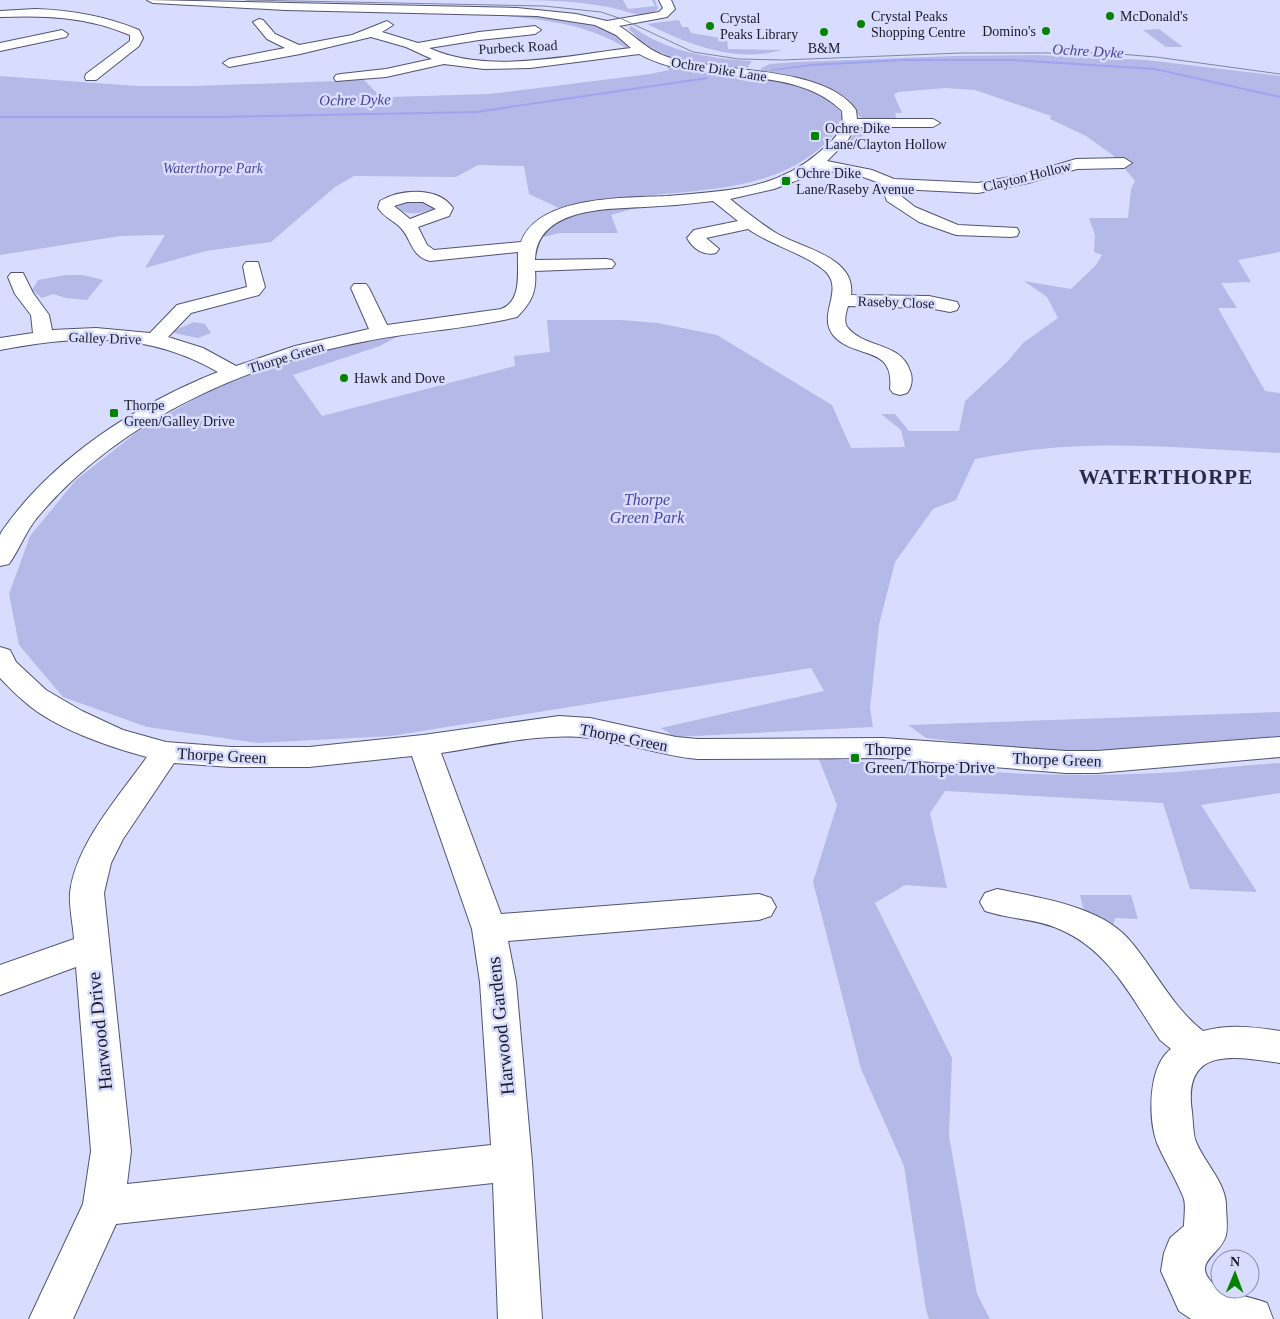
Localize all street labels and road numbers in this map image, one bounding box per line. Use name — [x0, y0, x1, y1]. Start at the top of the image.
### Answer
street label: Purbeck Road — [478, 38, 558, 57]
street label: Ochre Dike Lane — [670, 55, 768, 84]
street label: Clayton Hollow — [982, 158, 1073, 195]
street label: Raseby Close — [857, 294, 935, 311]
street label: Galley Drive — [68, 330, 142, 347]
street label: Thorpe Green — [247, 339, 326, 376]
street label: Thorpe Green — [578, 721, 669, 755]
street label: Thorpe Green — [177, 745, 267, 767]
street label: Thorpe Green — [1012, 749, 1102, 771]
street label: Harwood Gardens — [483, 956, 518, 1096]
street label: Harwood Drive — [83, 971, 116, 1091]

